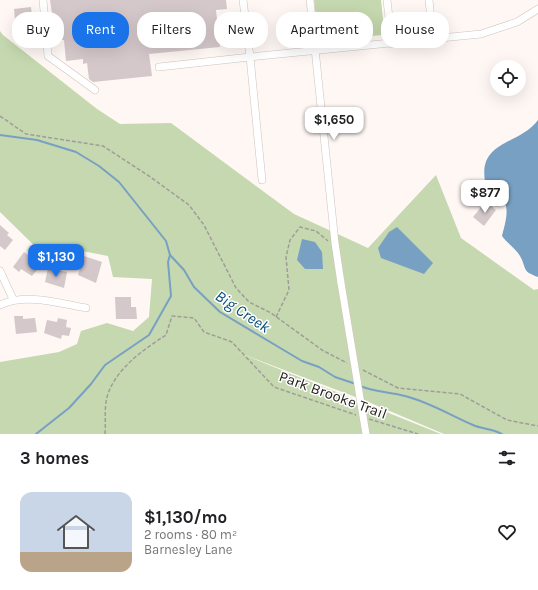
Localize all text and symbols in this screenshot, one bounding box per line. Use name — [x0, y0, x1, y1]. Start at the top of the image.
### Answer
chip: Buy — [12, 12, 64, 48]
chip: Rent — [72, 12, 129, 48]
chip: Filters — [137, 12, 206, 48]
chip: New — [214, 12, 268, 48]
chip: Apartment — [276, 12, 373, 48]
chip: House — [381, 12, 449, 48]
map controls — [490, 60, 526, 96]
button: locate — [490, 60, 526, 96]
pin: $1,650 — [301, 107, 367, 141]
text: $1,650 — [314, 112, 354, 127]
pin: $877 — [461, 180, 509, 214]
text: $877 — [470, 185, 500, 200]
pin: $1,130 — [23, 244, 89, 278]
text: $1,130 — [37, 249, 75, 264]
water label: Big Creek — [212, 286, 274, 337]
street label: Park Brooke Trail — [277, 367, 389, 423]
icon: filters — [496, 447, 518, 469]
text: 3 homes — [20, 448, 89, 468]
text: $1,130/mo — [144, 507, 227, 527]
icon: home — [52, 508, 100, 556]
icon: heart — [496, 521, 518, 543]
text: 2 rooms · 80 m² — [144, 527, 237, 542]
text: Barnesley Lane — [144, 542, 233, 557]

